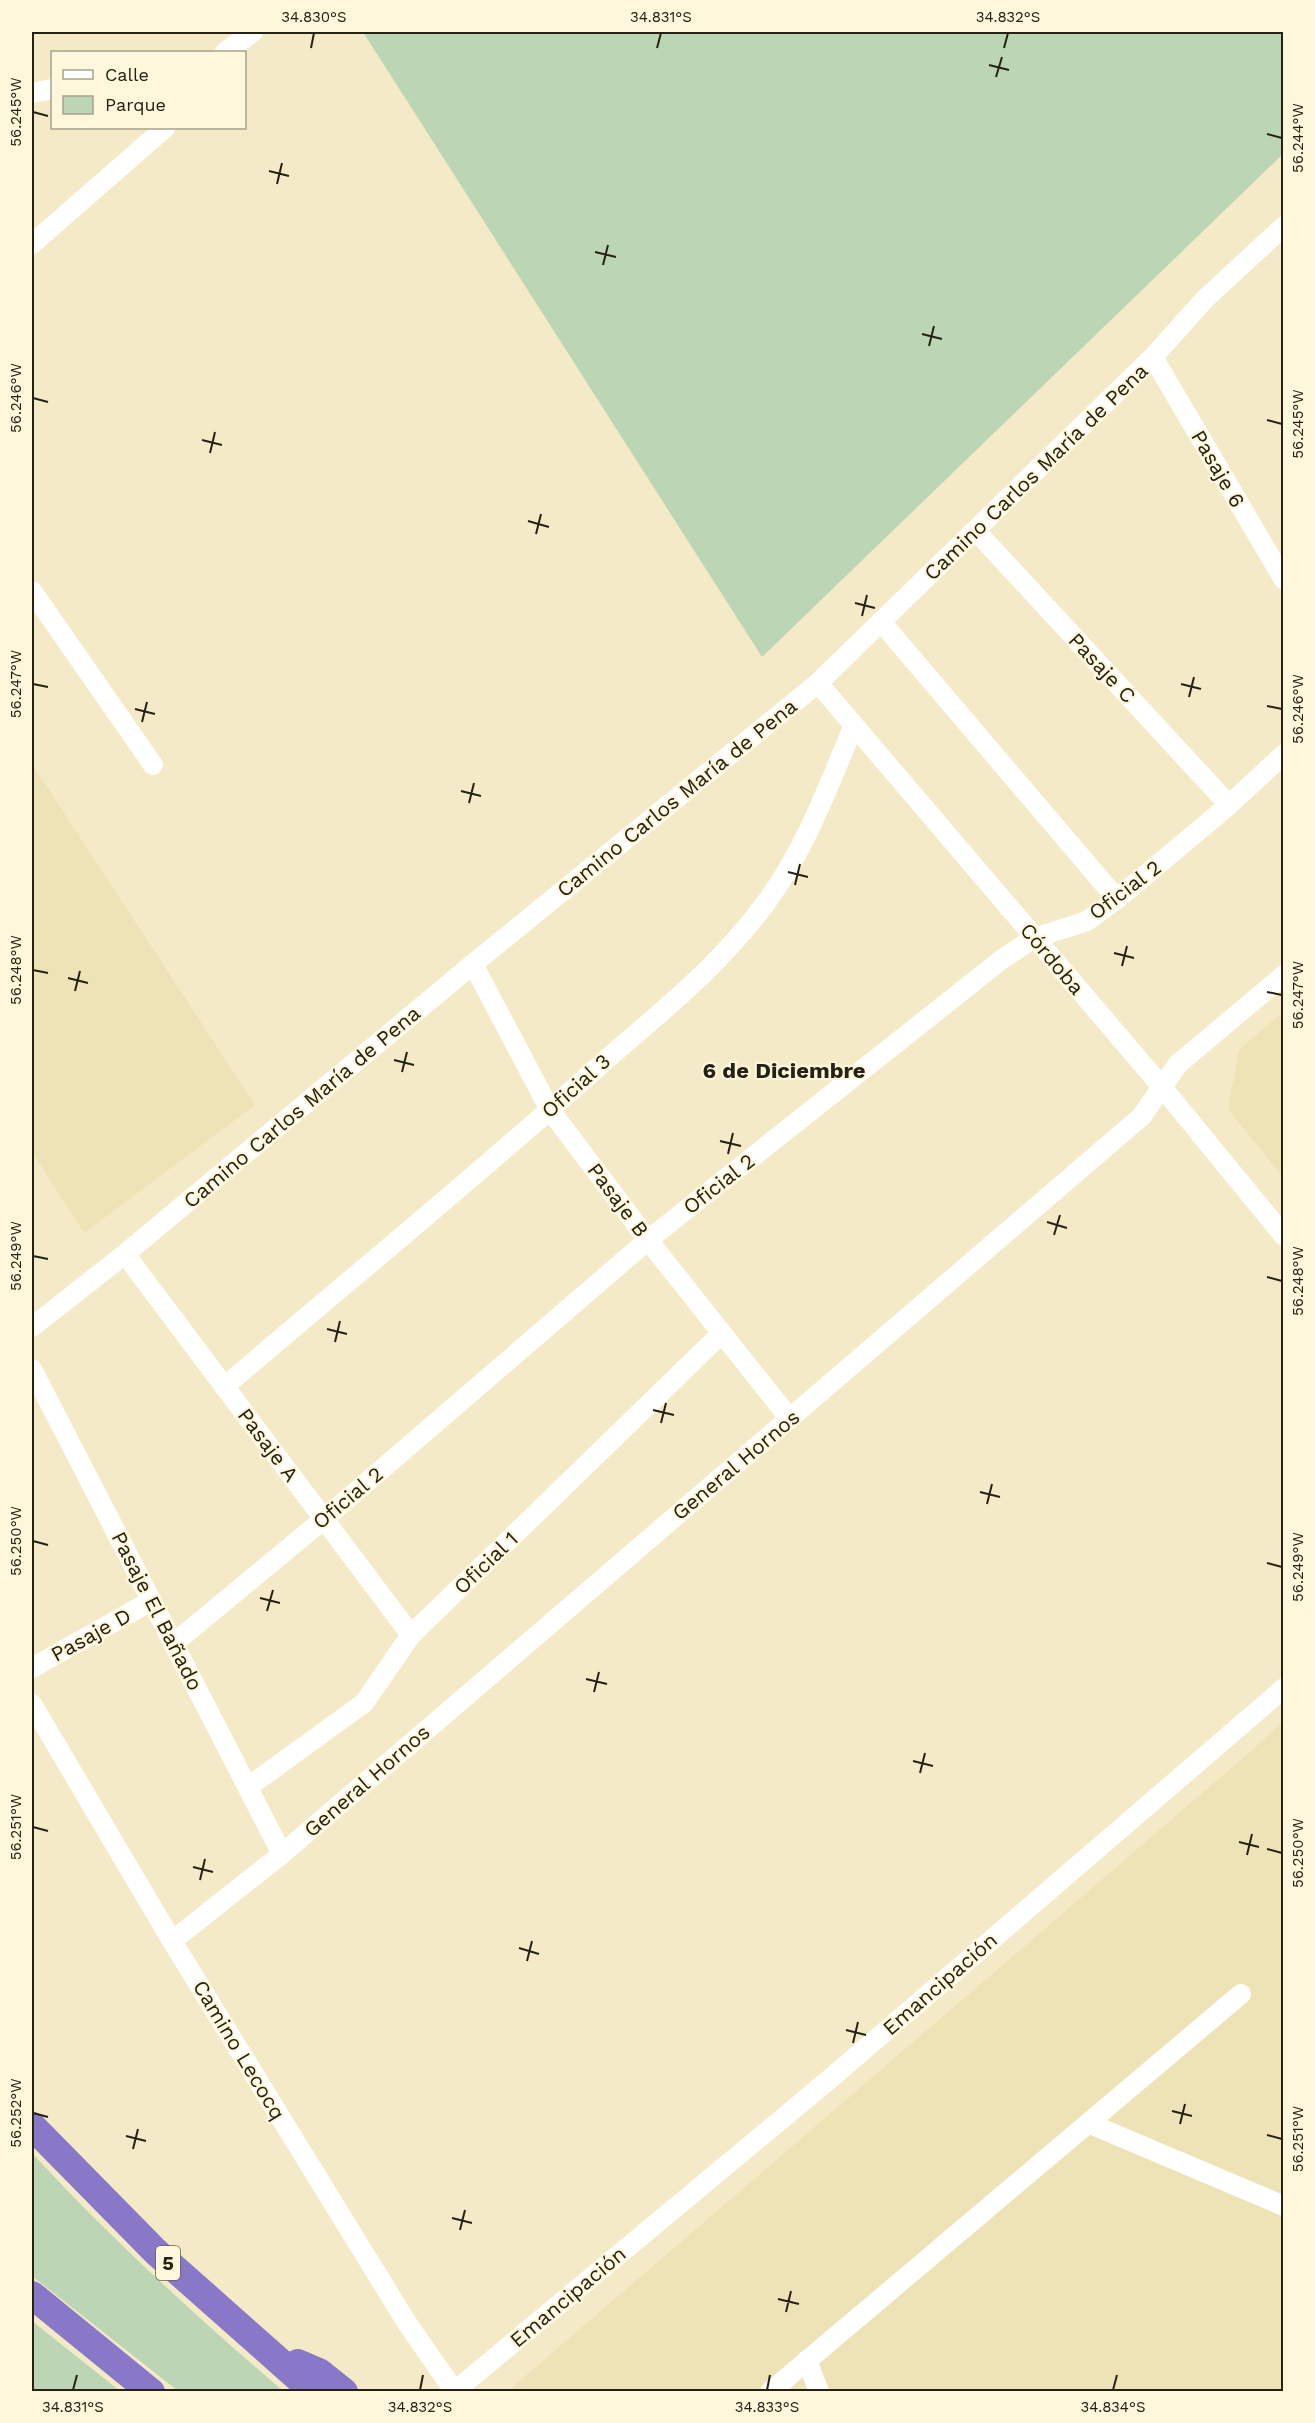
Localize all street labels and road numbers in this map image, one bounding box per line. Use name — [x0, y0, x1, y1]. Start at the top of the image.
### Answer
street label: Camino Carlos María de Pena — [919, 358, 1153, 585]
street label: Pasaje 6 — [1186, 426, 1251, 512]
street label: Pasaje C — [1064, 627, 1141, 708]
street label: Camino Carlos María de Pena — [552, 693, 802, 902]
street label: Oficial 2 — [1084, 854, 1166, 925]
street label: Córdoba — [1015, 918, 1090, 1000]
street label: Camino Carlos María de Pena — [178, 1000, 425, 1213]
street label: Oficial 3 — [536, 1048, 615, 1123]
street label: Oficial 2 — [678, 1148, 759, 1219]
street label: Pasaje B — [582, 1158, 654, 1242]
street label: Pasaje A — [233, 1403, 304, 1486]
street label: General Hornos — [667, 1404, 804, 1525]
street label: Oficial 2 — [308, 1461, 388, 1534]
street label: Oficial 1 — [448, 1526, 523, 1599]
street label: Pasaje El Bañado — [107, 1527, 208, 1694]
street label: Pasaje D — [46, 1602, 135, 1667]
street label: General Hornos — [299, 1719, 435, 1842]
street label: Emancipación — [877, 1927, 1002, 2040]
street label: Camino Lecocq — [188, 1975, 291, 2124]
street label: Emancipación — [505, 2241, 631, 2352]
road number: 5 — [156, 2246, 180, 2280]

